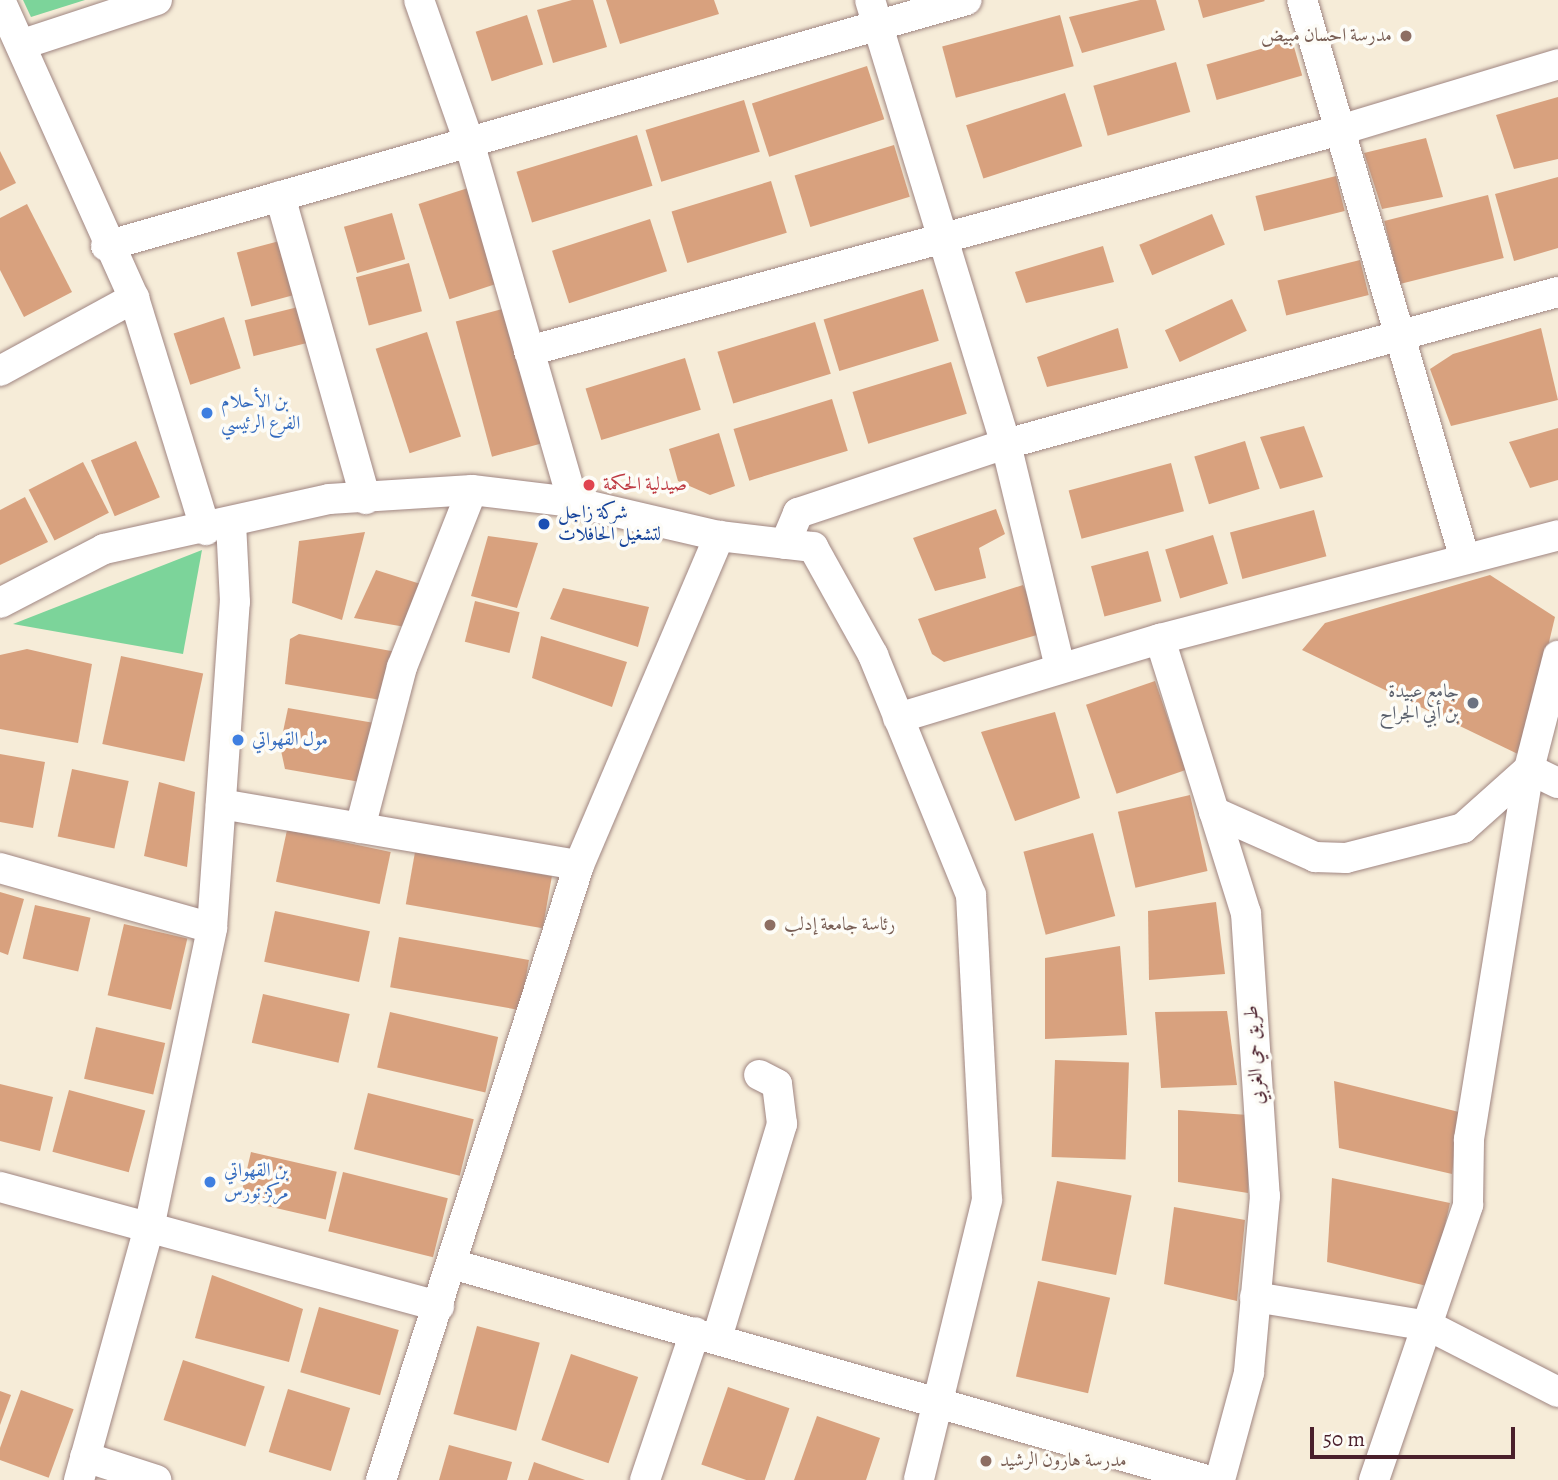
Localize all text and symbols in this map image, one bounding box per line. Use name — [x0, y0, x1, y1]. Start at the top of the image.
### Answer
place label: مدرسة احسان مبيض — [1261, 25, 1392, 47]
marker: مدرسة احسان مبيض — [1398, 28, 1414, 44]
place label: بن الأحلام الفرع الرئيسي — [221, 391, 300, 435]
marker: بن الأحلام الفرع الرئيسي — [199, 405, 215, 421]
place label: صيدلية الحكمة — [603, 474, 687, 496]
marker: صيدلية الحكمة — [581, 477, 597, 493]
place label: شركة زاجل لتشغيل الحافلات — [558, 502, 661, 546]
marker: شركة زاجل لتشغيل الحافلات — [536, 516, 552, 532]
place label: جامع عبيدة بن أبي الجراح — [1380, 681, 1459, 725]
marker: جامع عبيدة بن أبي الجراح — [1465, 695, 1481, 711]
place label: مول القهواتي — [252, 729, 328, 751]
marker: مول القهواتي — [230, 732, 246, 748]
place label: رئاسة جامعة إدلب — [784, 914, 895, 936]
marker: رئاسة جامعة إدلب — [762, 917, 778, 933]
street label: طريق حي الغربي — [1240, 1005, 1270, 1105]
place label: بن القهواتي مركز نورس — [224, 1160, 289, 1204]
marker: بن القهواتي مركز نورس — [202, 1174, 218, 1190]
scale bar — [1313, 1414, 1518, 1458]
text: 50 m — [1323, 1425, 1365, 1453]
place label: مدرسة هارون الرشيد — [1000, 1450, 1127, 1472]
marker: مدرسة هارون الرشيد — [978, 1453, 994, 1469]

